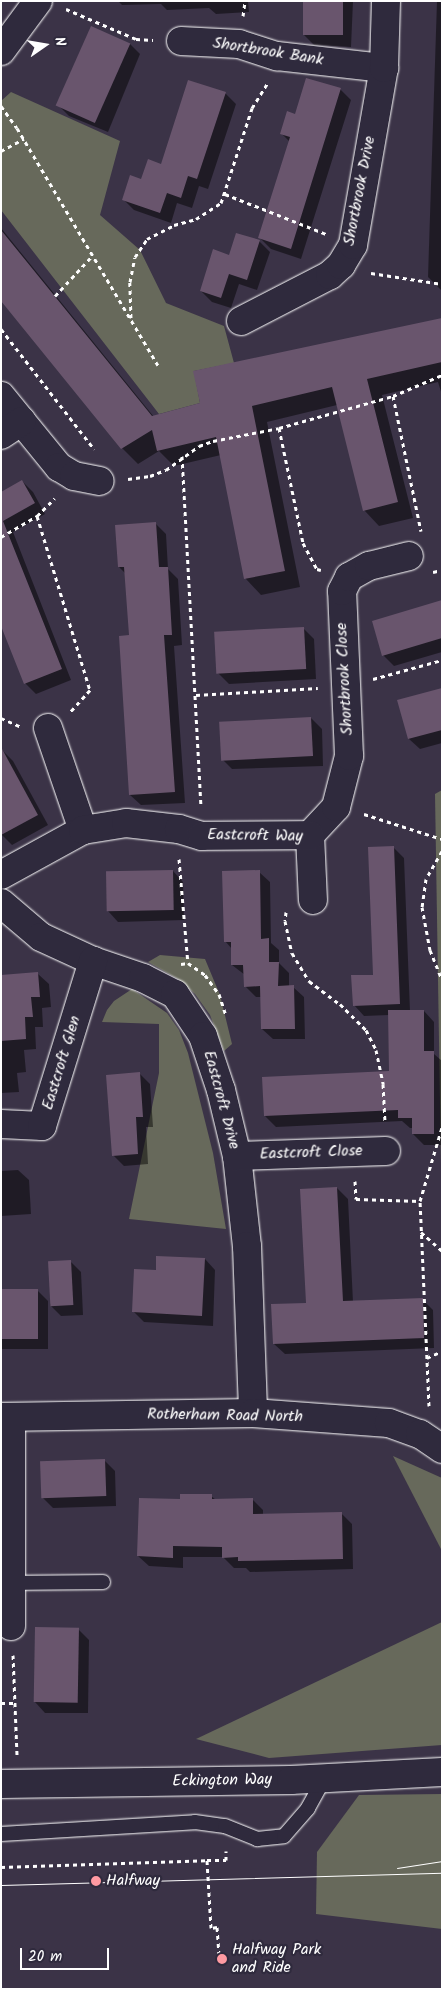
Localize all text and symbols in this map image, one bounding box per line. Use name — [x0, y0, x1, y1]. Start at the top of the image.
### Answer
north arrow — [20, 20, 70, 70]
street label: Shortbrook Bank — [211, 34, 325, 70]
text: N — [48, 35, 71, 48]
street label: Shortbrook Drive — [340, 135, 380, 247]
street label: Shortbrook Close — [332, 622, 358, 736]
street label: Eastcroft Way — [207, 826, 303, 846]
street label: Eastcroft Glen — [39, 1014, 85, 1112]
street label: Eastcroft Drive — [199, 1048, 243, 1152]
street label: Eastcroft Close — [259, 1142, 363, 1164]
street label: Rotherham Road North — [147, 1405, 303, 1427]
street label: Eckington Way — [172, 1771, 272, 1791]
place label: Halfway — [106, 1871, 160, 1891]
marker: Halfway — [90, 1875, 102, 1887]
scale bar — [22, 1938, 111, 1970]
place label: Halfway Park and Ride — [232, 1940, 321, 1978]
text: 20 m — [28, 1945, 62, 1969]
marker: Halfway Park and Ride — [216, 1953, 228, 1965]

